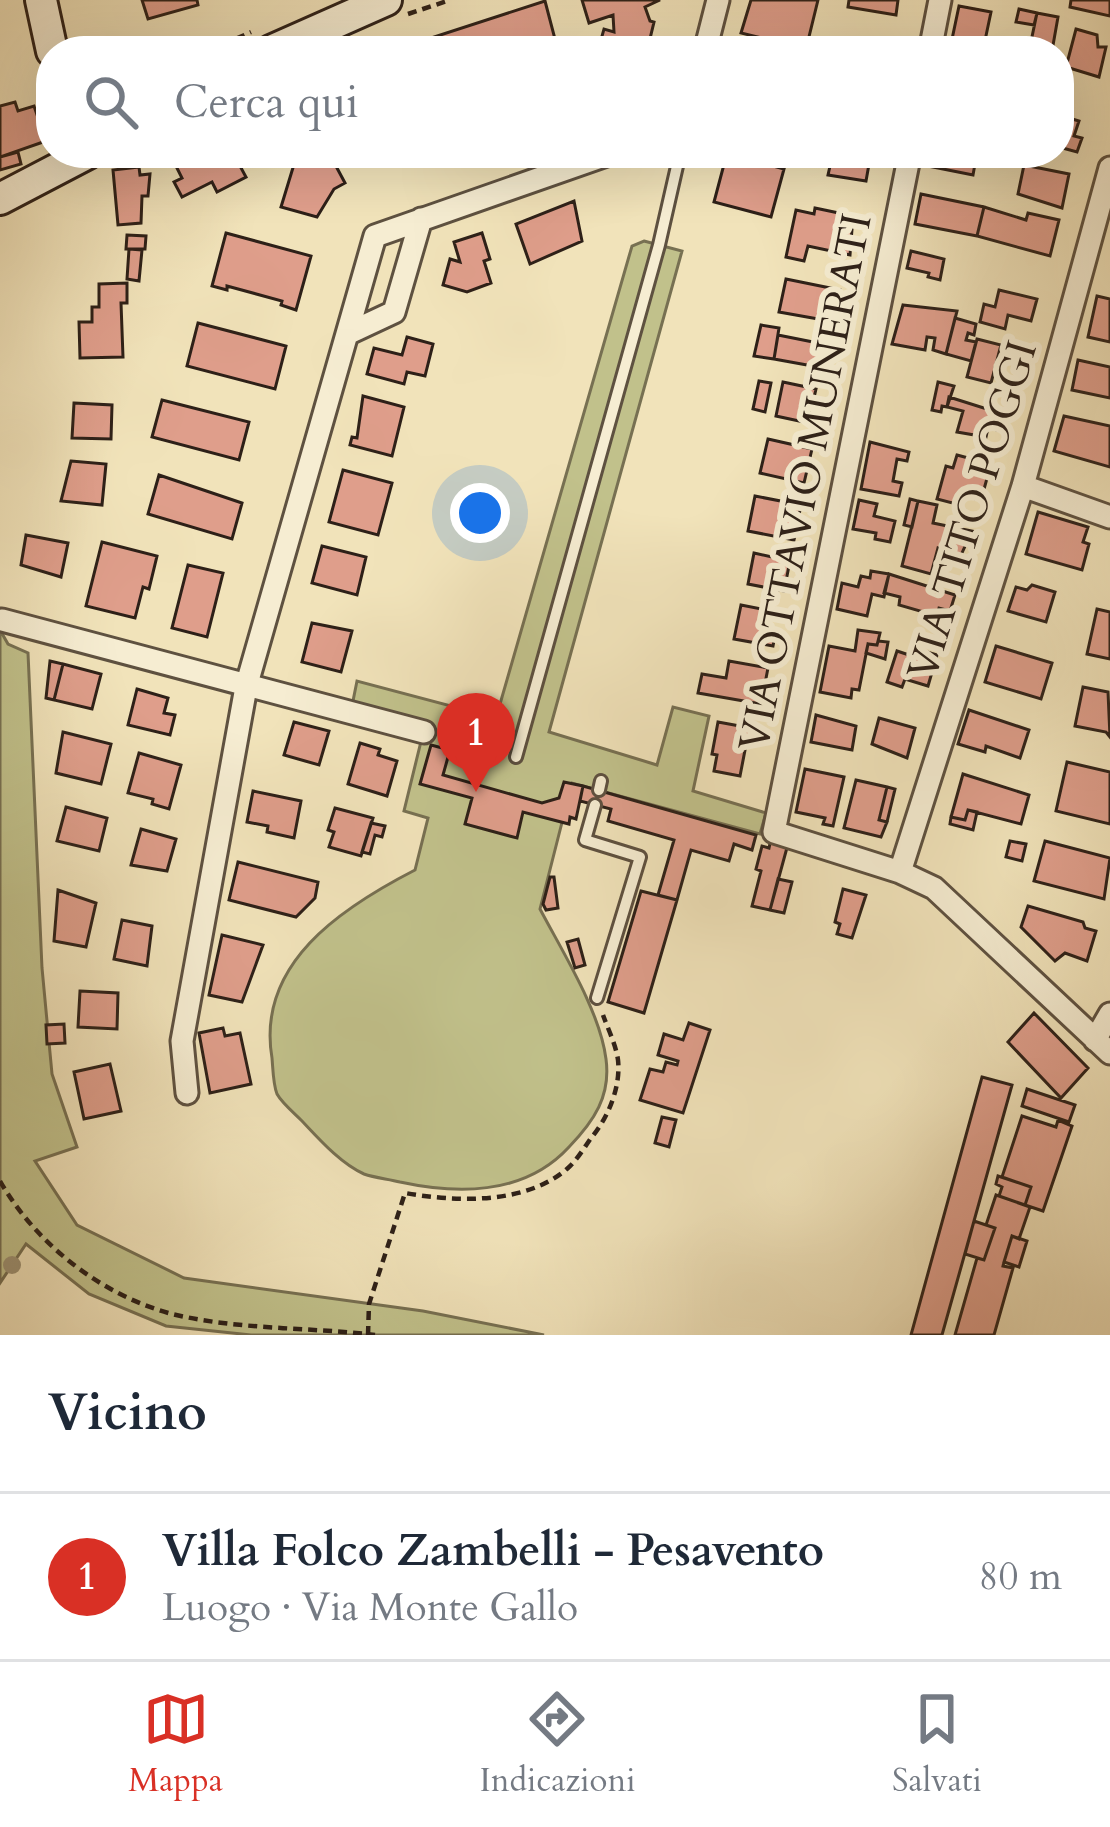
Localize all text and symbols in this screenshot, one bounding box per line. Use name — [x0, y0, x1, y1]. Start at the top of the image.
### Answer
search box — [36, 36, 1074, 168]
icon: search — [78, 69, 144, 135]
text: Cerca qui — [174, 72, 359, 133]
street label: VIA OTTAVIO MUNERATI — [725, 209, 886, 756]
street label: VIA TITO POGGI — [894, 334, 1051, 687]
your location — [450, 483, 510, 543]
pin: 1 — [437, 693, 515, 792]
text: Vicino — [48, 1378, 207, 1448]
text: Villa Folco Zambelli - Pesavento — [162, 1520, 824, 1581]
text: 1 — [77, 1550, 97, 1603]
text: 80 m — [979, 1550, 1062, 1603]
text: Luogo · Via Monte Gallo — [162, 1581, 578, 1634]
tab: Mappa — [128, 1686, 223, 1803]
tab: Indicazioni — [479, 1686, 635, 1803]
tab: Salvati — [892, 1686, 982, 1803]

